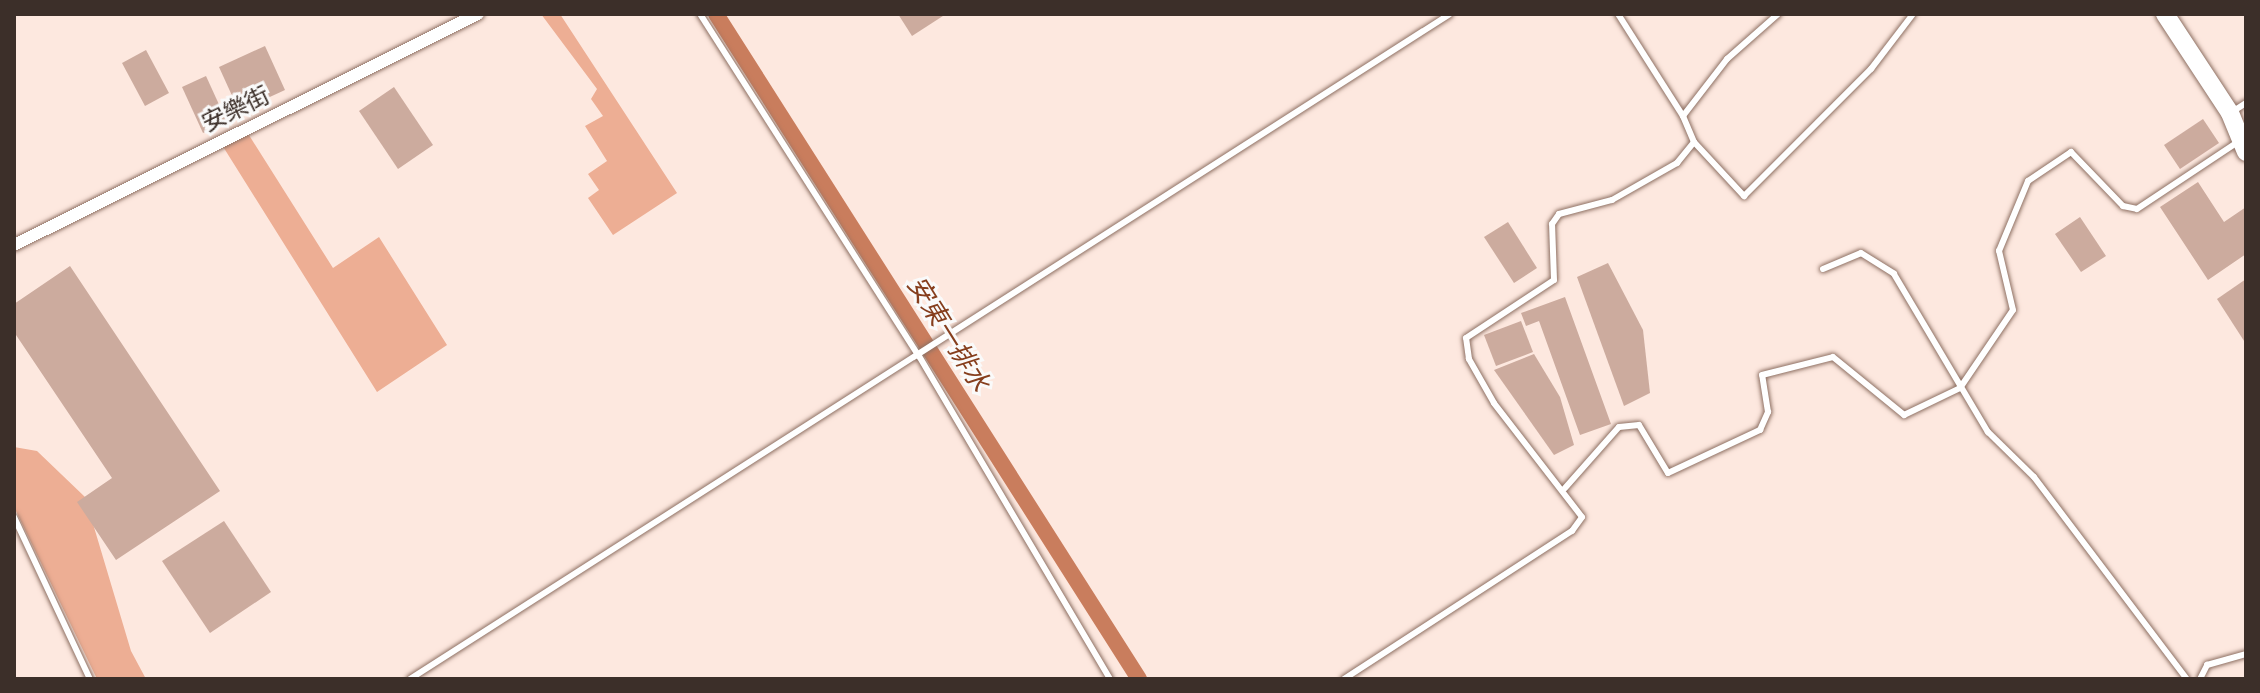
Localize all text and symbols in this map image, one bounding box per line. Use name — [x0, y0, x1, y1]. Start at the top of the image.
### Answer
street label: 安樂街 — [197, 81, 275, 139]
water label: 安東一排水 — [900, 271, 996, 397]

